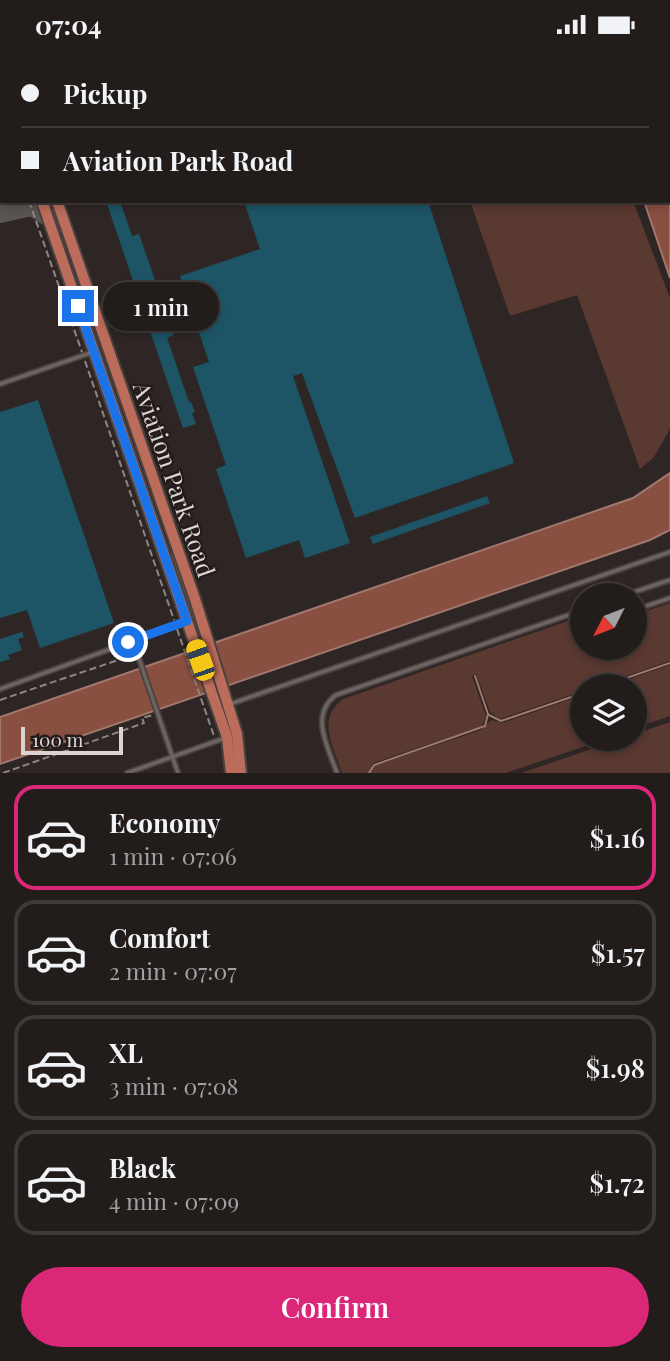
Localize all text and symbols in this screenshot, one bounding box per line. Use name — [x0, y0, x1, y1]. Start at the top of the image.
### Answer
text: 07:04 — [35, 7, 101, 42]
text: Pickup — [63, 76, 147, 111]
text: Aviation Park Road — [63, 143, 293, 178]
callout: 1 min — [102, 281, 218, 331]
route end — [62, 290, 94, 322]
text: 1 min — [133, 291, 189, 322]
street label: Aviation Park Road — [126, 376, 223, 581]
north arrow — [570, 583, 648, 660]
map controls — [570, 583, 647, 751]
route start — [112, 626, 144, 658]
car — [184, 637, 217, 683]
button: layers — [570, 674, 647, 751]
scale bar — [21, 724, 122, 756]
text: 100 m — [32, 726, 83, 752]
text: Economy — [109, 805, 220, 840]
icon: car — [25, 806, 88, 869]
text: $1.16 — [590, 820, 645, 855]
text: 1 min · 07:06 — [109, 840, 237, 871]
text: Comfort — [109, 920, 210, 955]
icon: car — [25, 921, 88, 984]
text: $1.57 — [591, 935, 645, 970]
text: 2 min · 07:07 — [109, 955, 237, 986]
text: XL — [109, 1035, 143, 1070]
icon: car — [25, 1036, 88, 1099]
text: $1.98 — [586, 1050, 645, 1085]
text: 3 min · 07:08 — [109, 1070, 239, 1101]
text: Black — [109, 1150, 176, 1185]
icon: car — [25, 1151, 88, 1214]
text: $1.72 — [589, 1165, 645, 1200]
text: 4 min · 07:09 — [109, 1185, 239, 1216]
button: Confirm — [21, 1267, 649, 1347]

